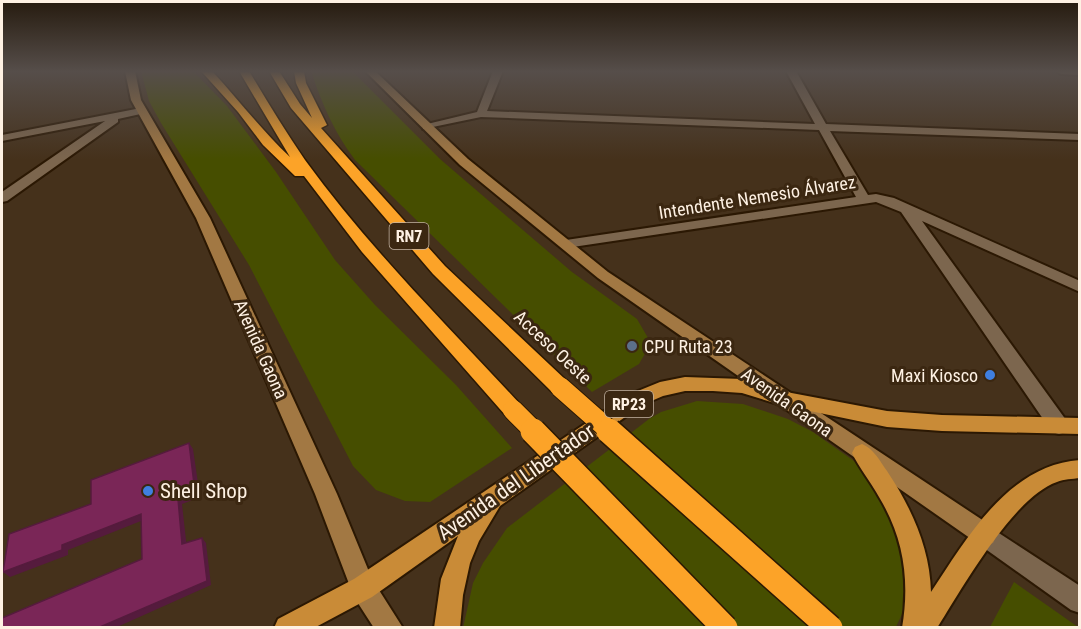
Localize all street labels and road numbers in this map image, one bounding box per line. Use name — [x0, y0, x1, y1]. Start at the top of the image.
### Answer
street label: Intendente Nemesio Álvarez — [657, 171, 857, 223]
road number: RN7 — [390, 223, 428, 249]
street label: Avenida Gaona — [230, 296, 292, 402]
street label: Acceso Oeste — [510, 306, 596, 388]
street label: Avenida Gaona — [738, 363, 836, 441]
road number: RP23 — [605, 391, 653, 417]
street label: Avenida del Libertador — [433, 419, 599, 545]

